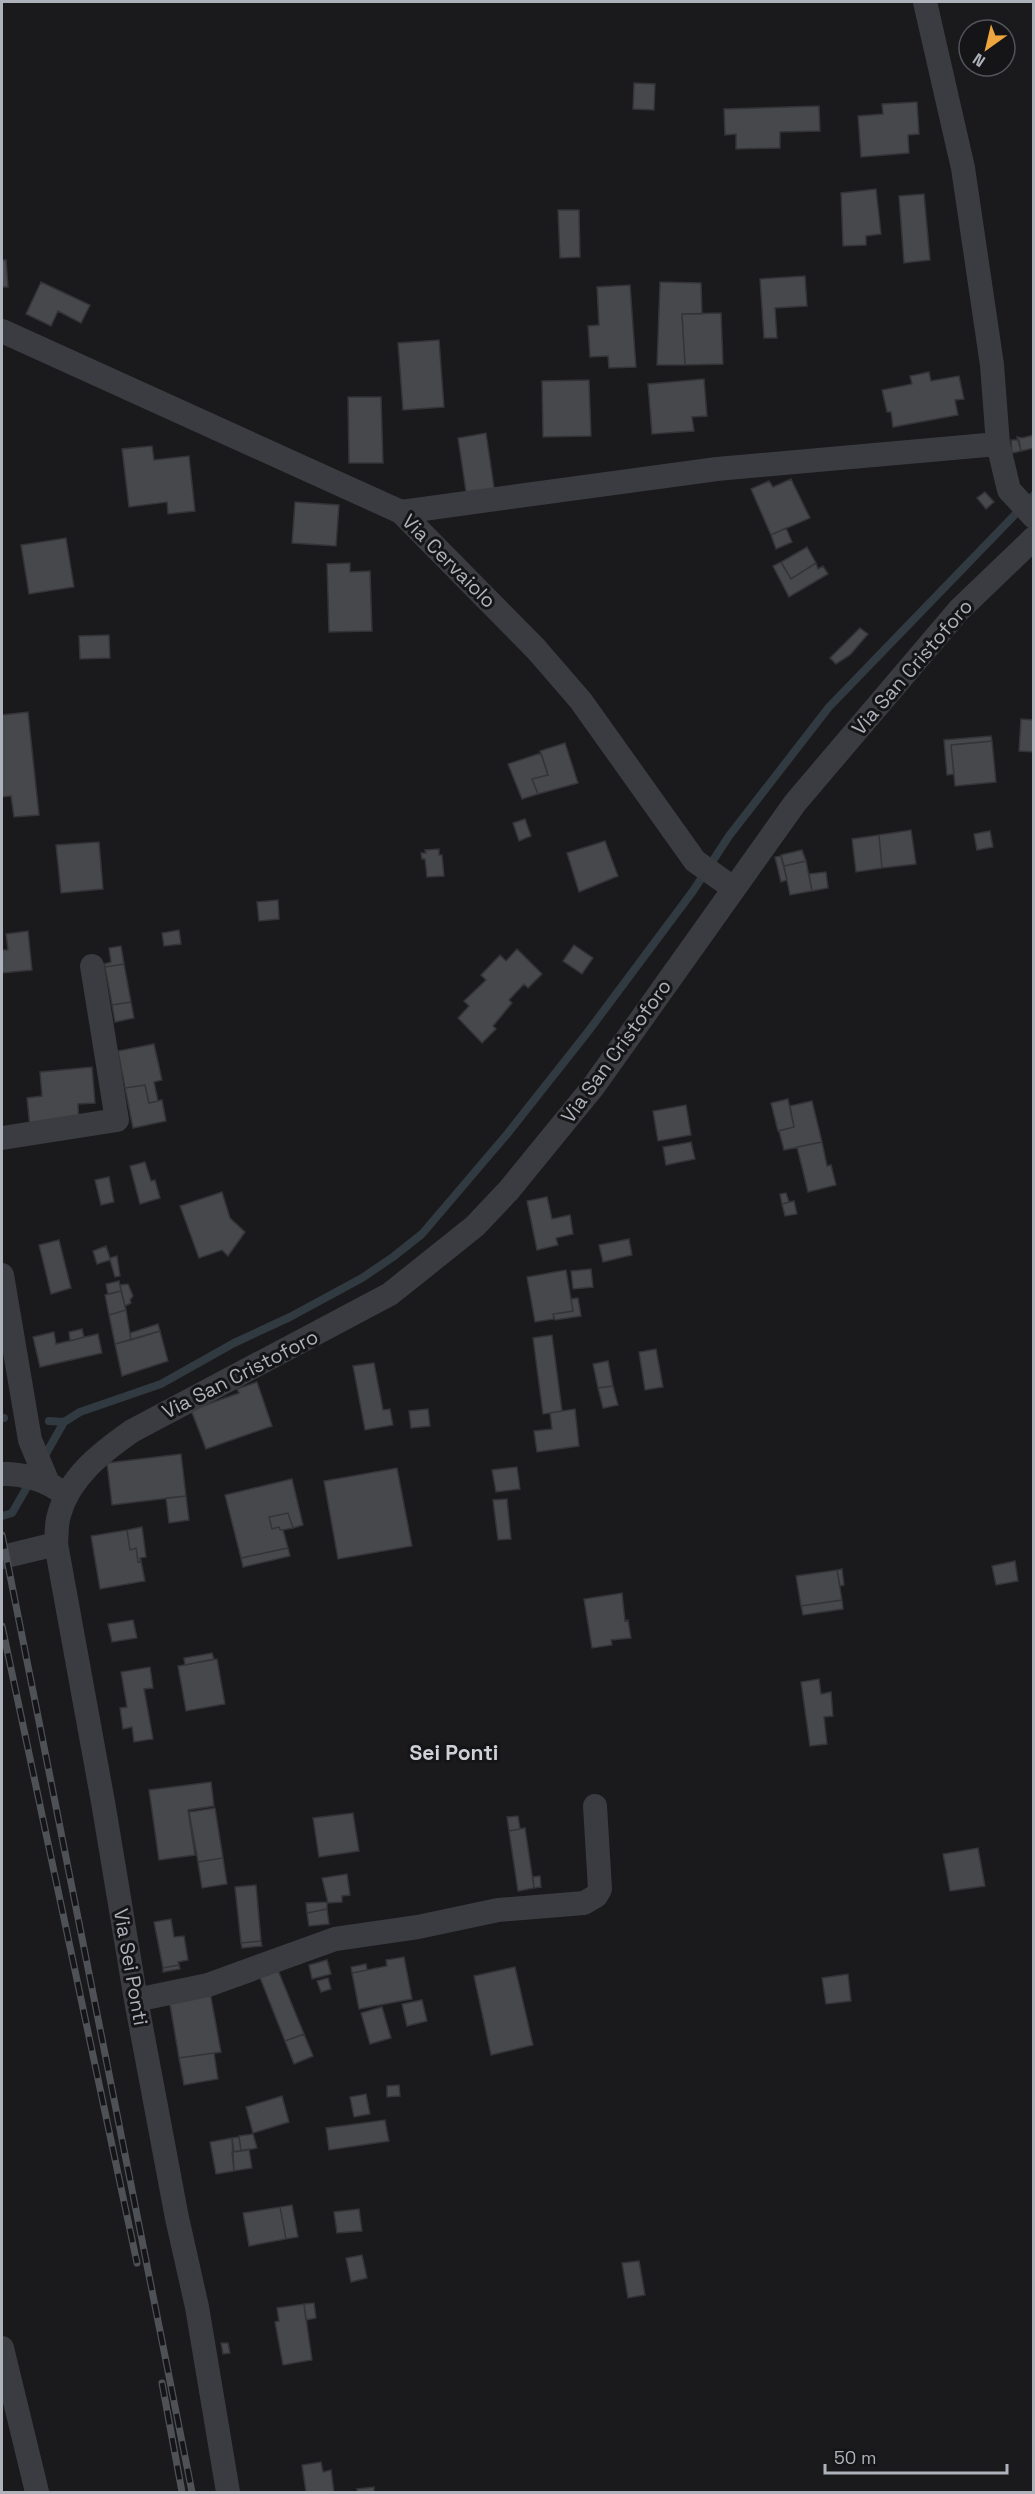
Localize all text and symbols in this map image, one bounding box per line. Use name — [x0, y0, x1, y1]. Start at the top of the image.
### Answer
north arrow — [957, 18, 1017, 78]
text: N — [969, 48, 989, 72]
street label: Via Cervaiolo — [396, 508, 502, 614]
street label: Via San Cristoforo — [846, 594, 978, 740]
street label: Via San Cristoforo — [555, 974, 677, 1128]
street label: Via San Cristoforo — [158, 1323, 322, 1425]
district label: Sei Ponti — [410, 1739, 498, 1766]
street label: Via Sei Ponti — [108, 1907, 154, 2027]
scale bar — [825, 2437, 1006, 2475]
text: 50 m — [834, 2446, 876, 2469]

